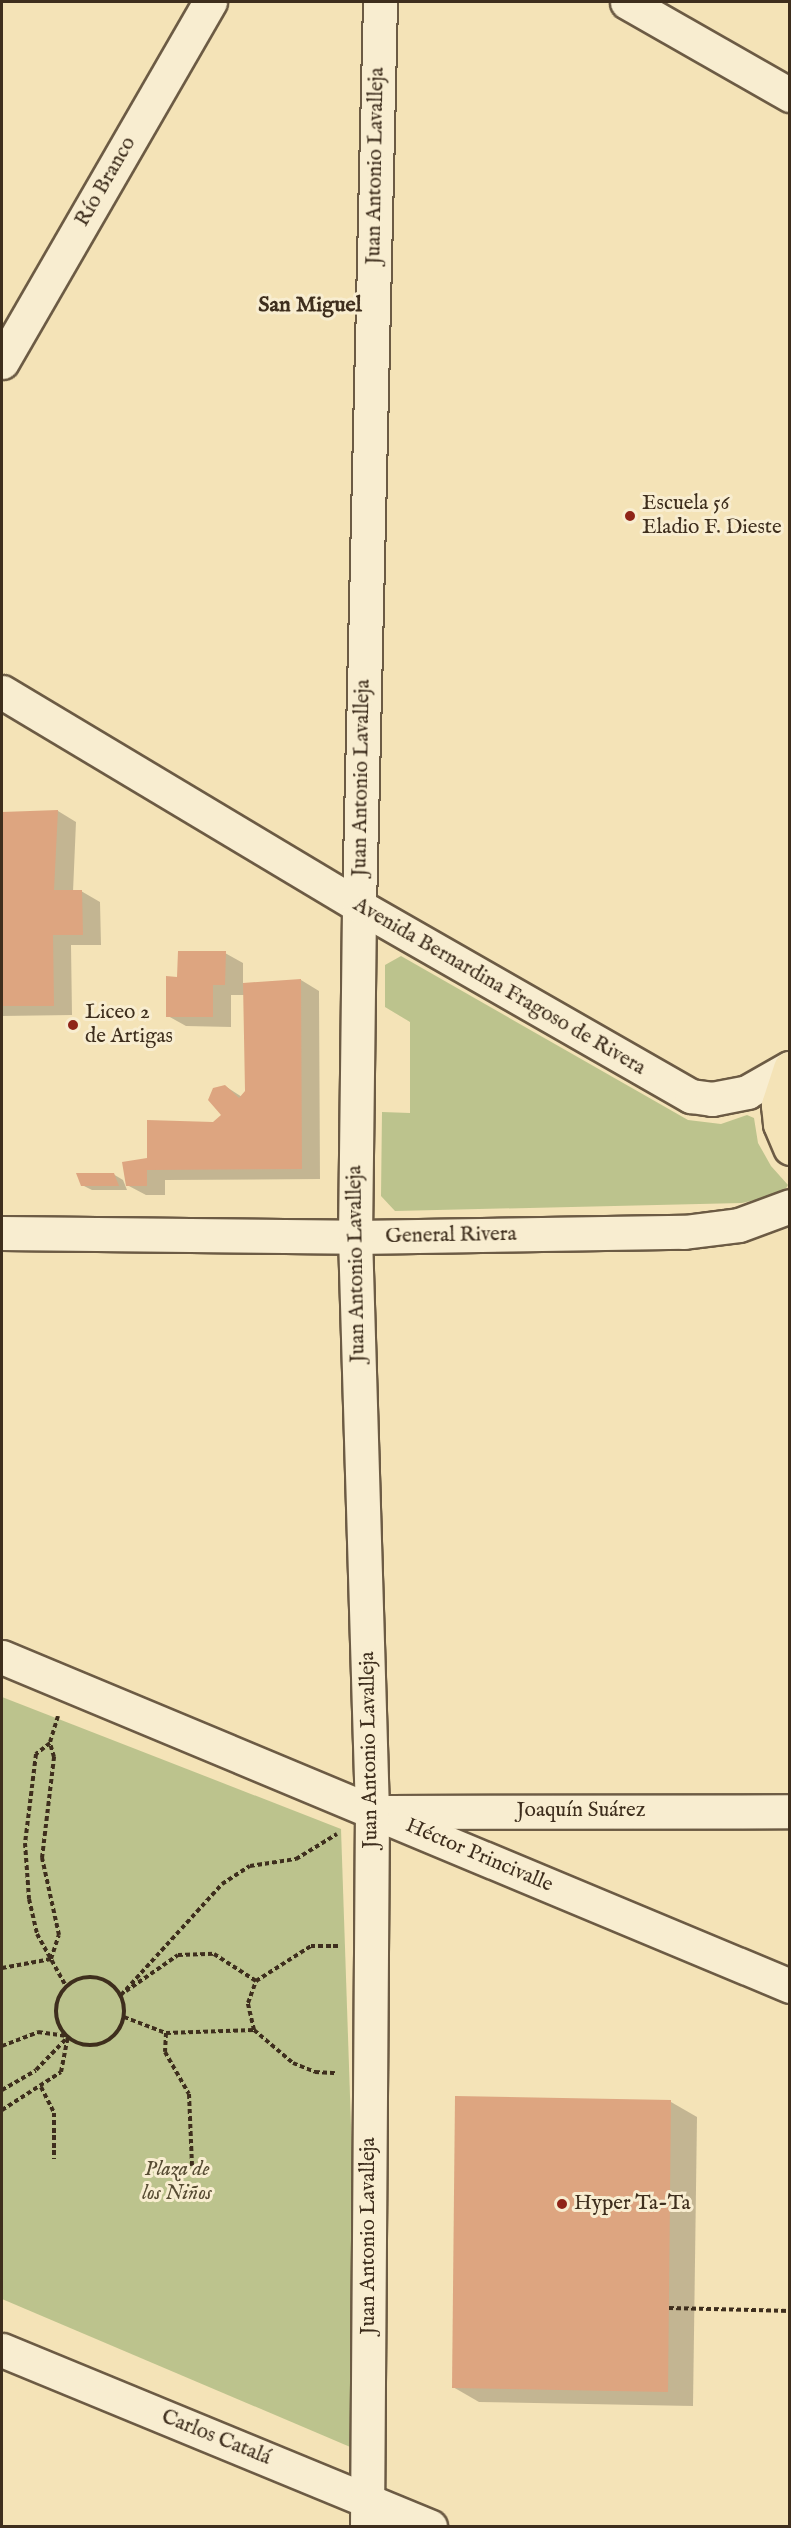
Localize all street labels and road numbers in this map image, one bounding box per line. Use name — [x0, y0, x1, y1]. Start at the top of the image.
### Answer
street label: Juan Antonio Lavalleja — [362, 67, 390, 265]
street label: Río Branco — [70, 133, 142, 231]
street label: Juan Antonio Lavalleja — [348, 679, 376, 877]
street label: Avenida Bernardina Fragoso de Rivera — [348, 893, 650, 1081]
street label: Juan Antonio Lavalleja — [343, 1165, 371, 1363]
street label: General Rivera — [385, 1222, 517, 1250]
street label: Juan Antonio Lavalleja — [356, 1651, 384, 1849]
street label: Joaquín Suárez — [517, 1798, 645, 1824]
street label: Héctor Princivalle — [402, 1814, 556, 1898]
street label: Juan Antonio Lavalleja — [356, 2137, 382, 2335]
street label: Carlos Catalá — [158, 2405, 274, 2471]

